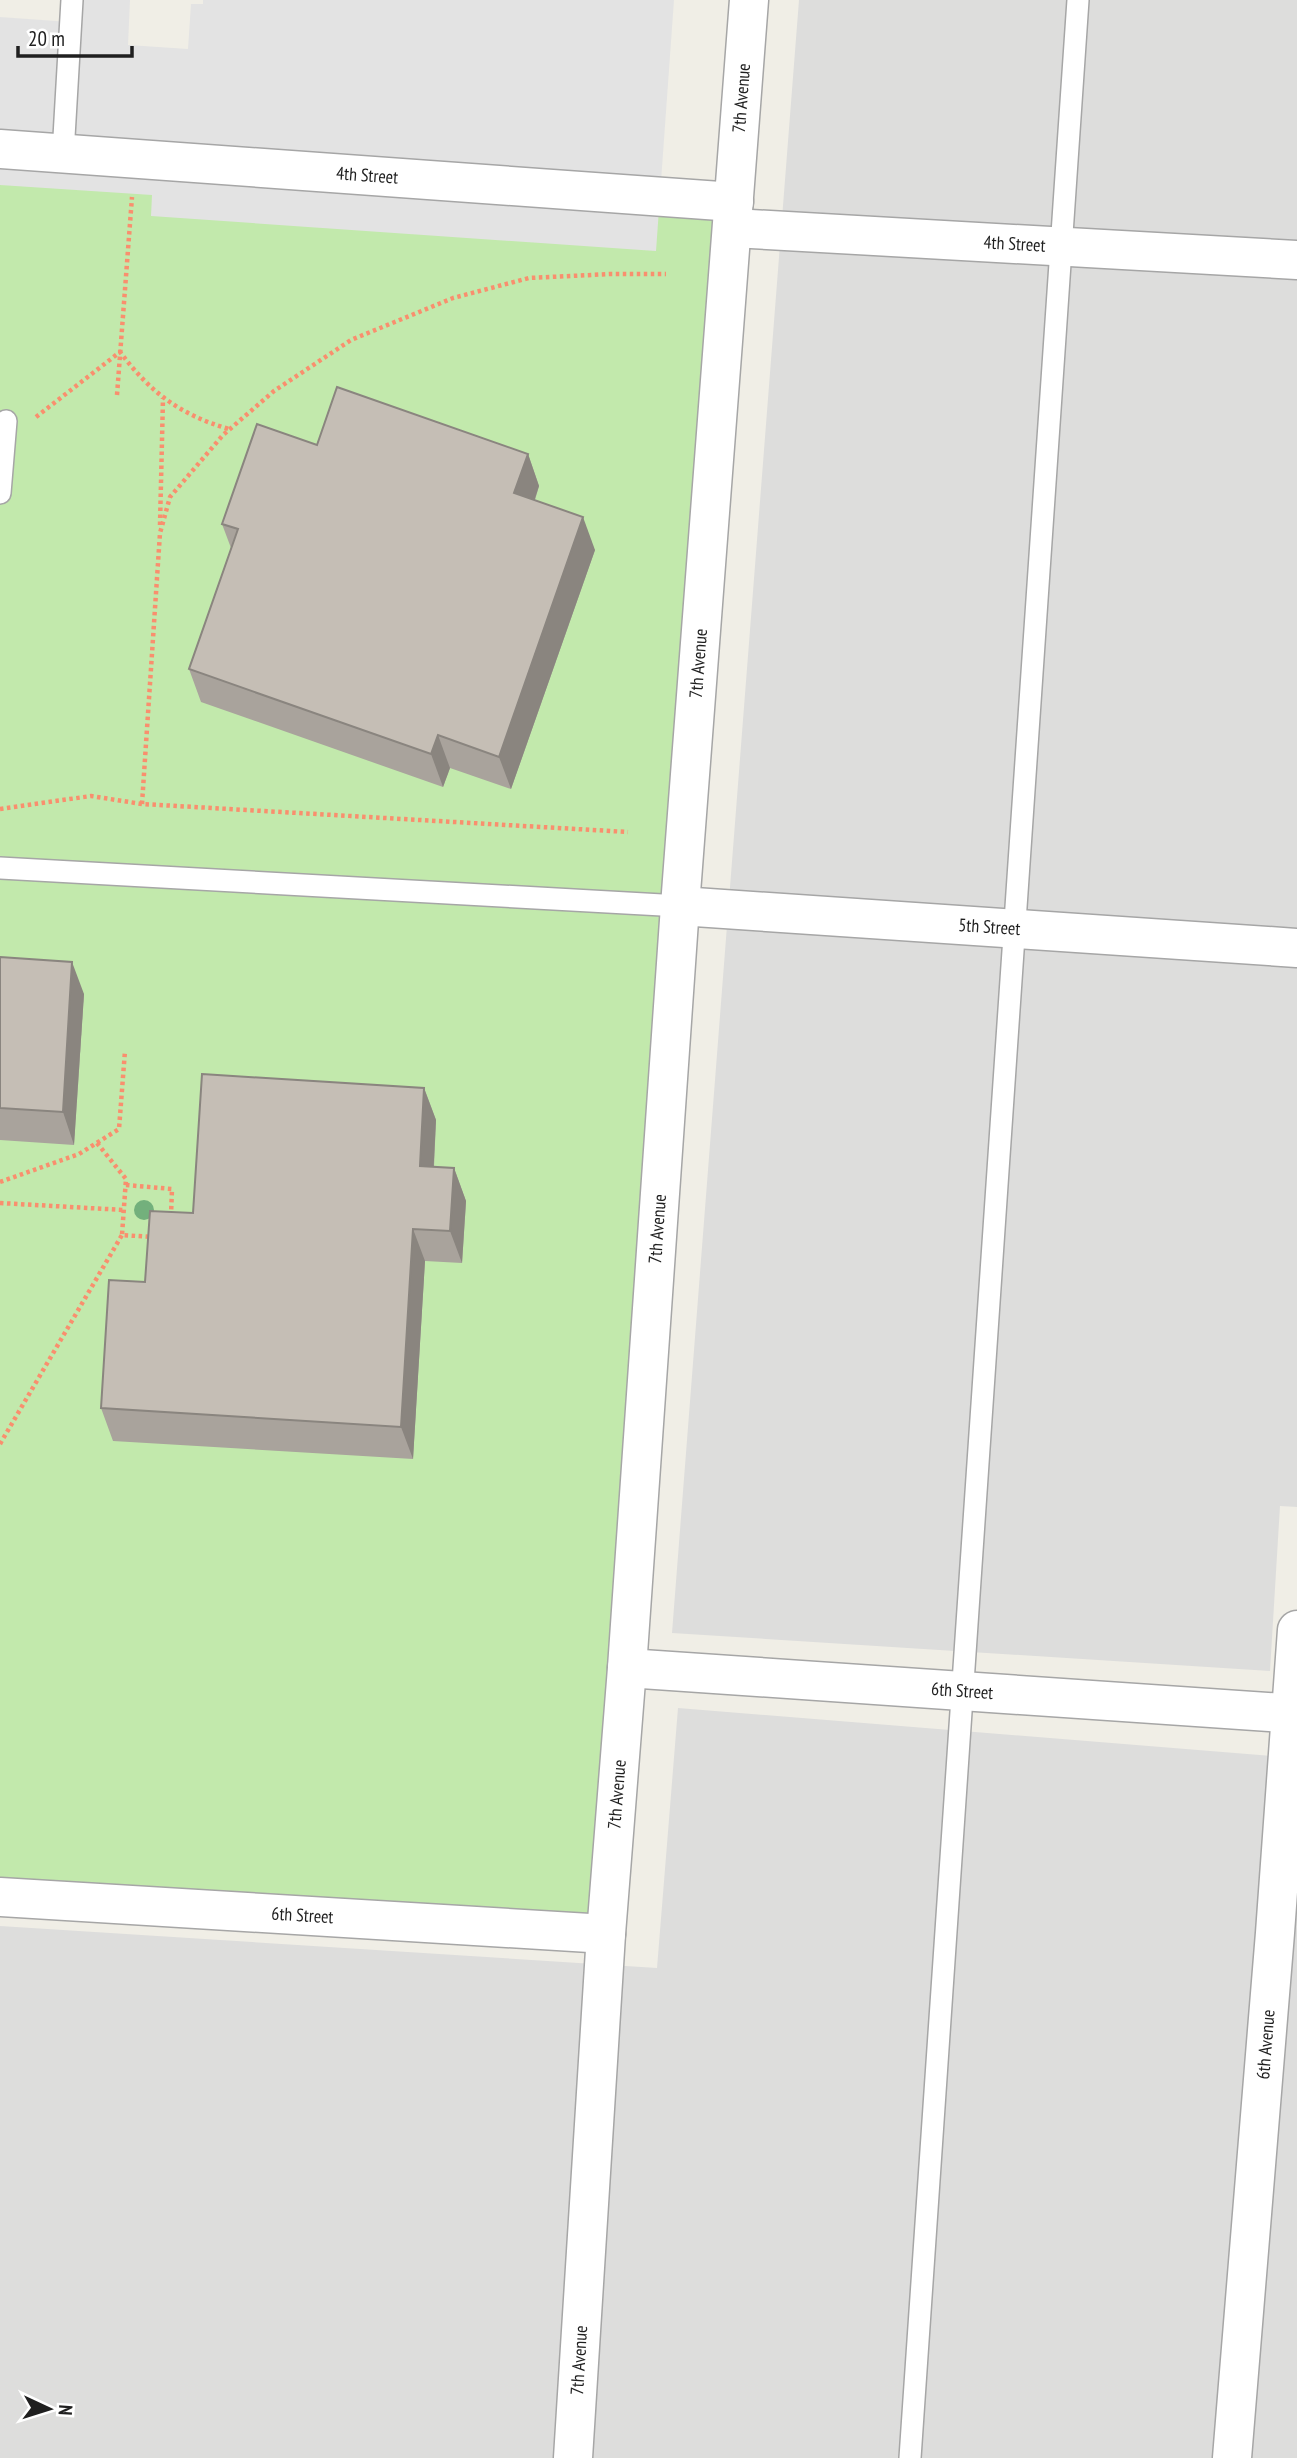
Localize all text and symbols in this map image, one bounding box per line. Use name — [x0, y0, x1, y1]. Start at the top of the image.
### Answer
scale bar — [18, 14, 131, 58]
text: 20 m — [28, 25, 65, 52]
street label: 7th Avenue — [727, 62, 755, 134]
street label: 4th Street — [335, 161, 399, 189]
street label: 4th Street — [983, 230, 1046, 257]
street label: 7th Avenue — [684, 628, 712, 699]
street label: 5th Street — [958, 913, 1021, 940]
street label: 7th Avenue — [643, 1193, 671, 1264]
street label: 6th Street — [930, 1677, 994, 1704]
street label: 7th Avenue — [602, 1759, 631, 1830]
street label: 6th Street — [271, 1902, 334, 1928]
street label: 6th Avenue — [1251, 2009, 1280, 2080]
street label: 7th Avenue — [565, 2325, 592, 2396]
north arrow — [14, 2374, 84, 2444]
text: N — [54, 2404, 78, 2416]

